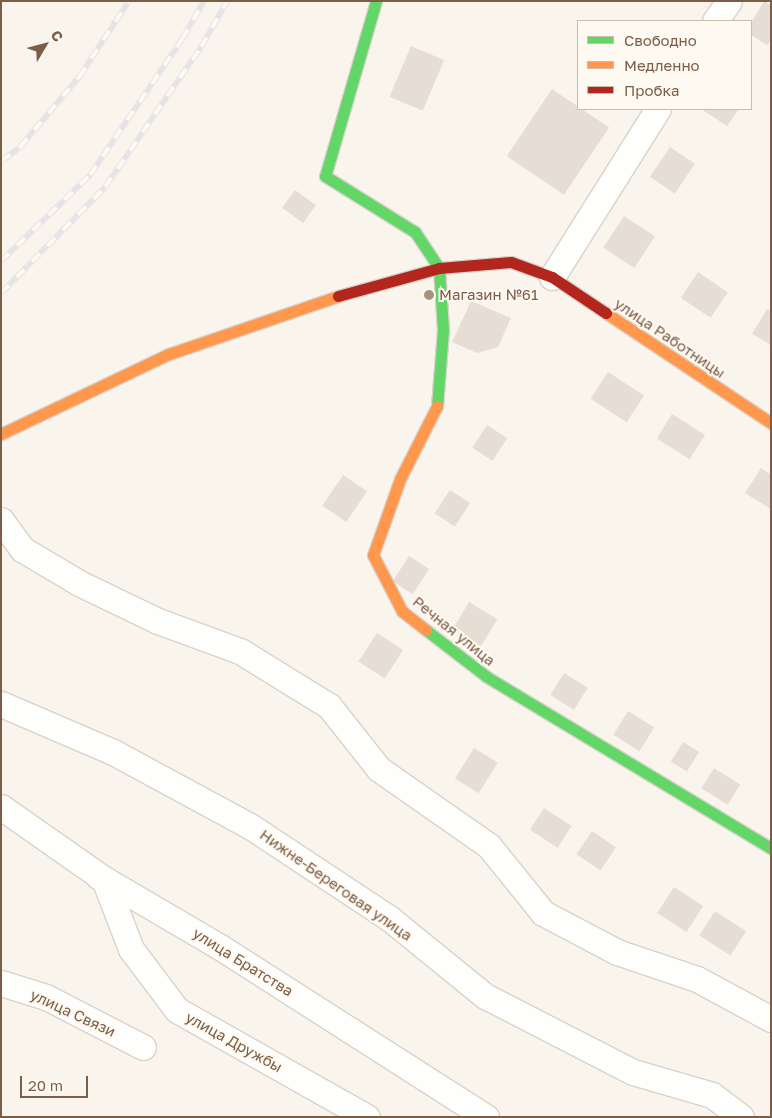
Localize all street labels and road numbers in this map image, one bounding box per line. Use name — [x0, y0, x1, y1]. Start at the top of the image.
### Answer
street label: улица Работницы — [611, 294, 729, 382]
street label: Речная улица — [409, 592, 499, 670]
street label: Нижне-Береговая улица — [256, 826, 416, 944]
street label: улица Братства — [190, 924, 296, 1000]
street label: улица Связи — [28, 985, 118, 1041]
street label: улица Дружбы — [182, 1008, 286, 1076]

